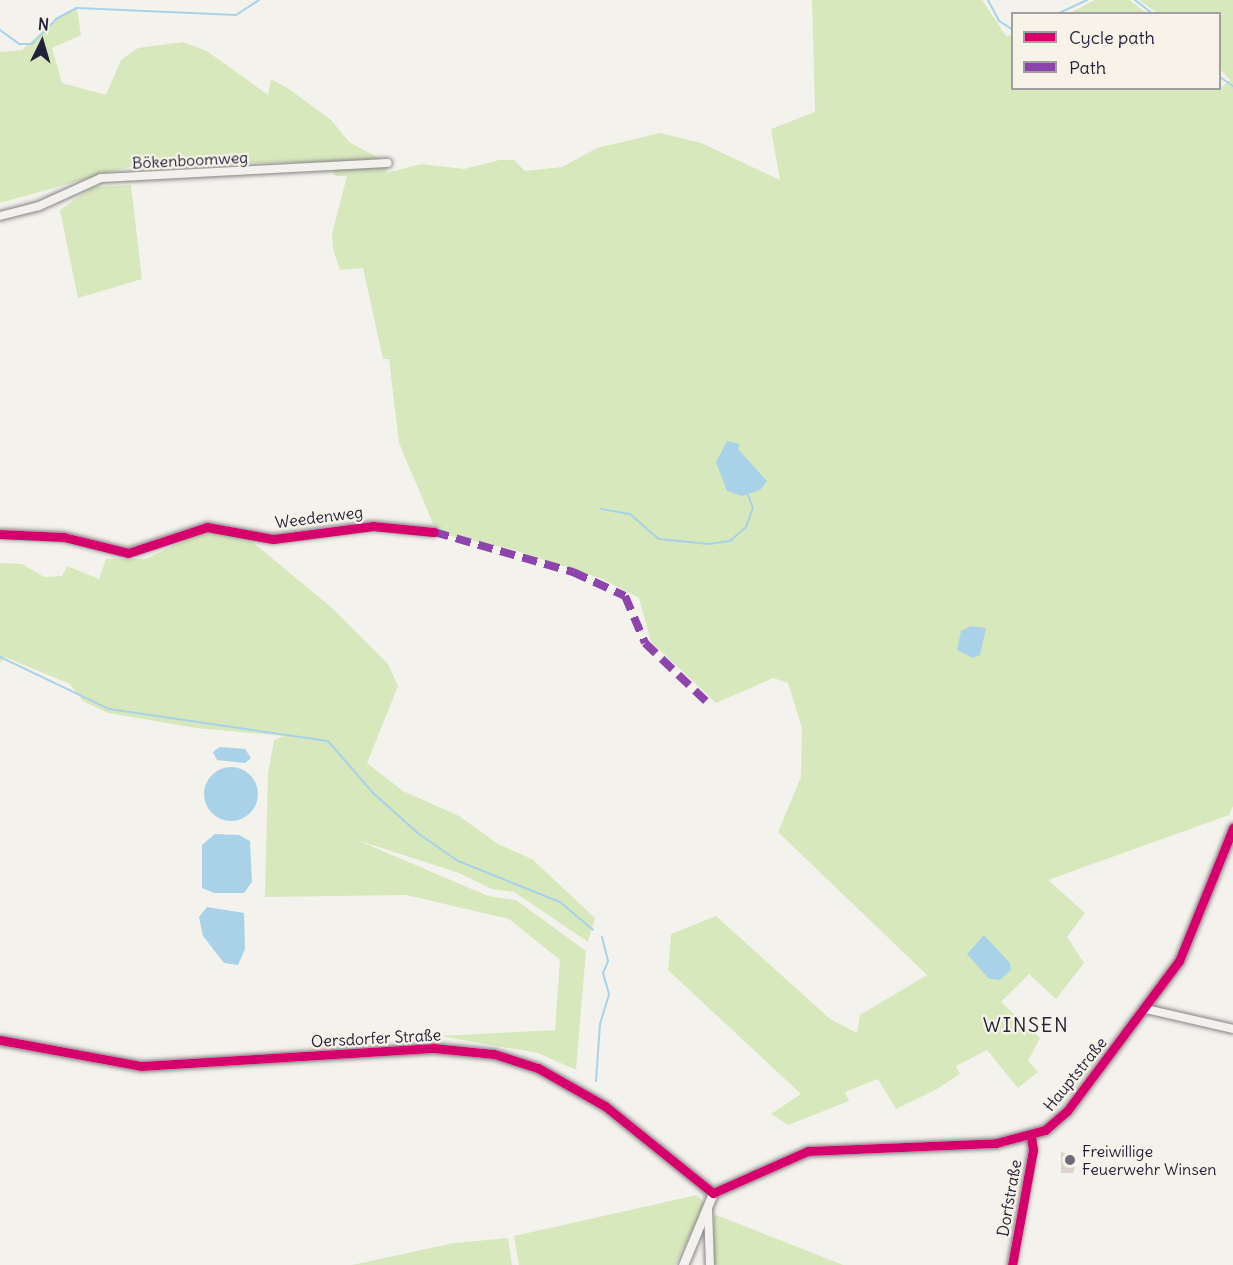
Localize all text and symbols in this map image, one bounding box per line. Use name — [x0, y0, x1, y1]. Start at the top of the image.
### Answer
north arrow — [12, 12, 72, 72]
legend — [1011, 12, 1221, 90]
text: N — [37, 14, 50, 35]
text: Cycle path — [1069, 26, 1155, 49]
text: Path — [1069, 56, 1106, 79]
street label: Bökenboomweg — [131, 147, 249, 173]
street label: Weedenweg — [274, 502, 364, 532]
district label: WINSEN — [983, 1012, 1069, 1036]
street label: Oersdorfer Straße — [310, 1025, 442, 1051]
street label: Hauptstraße — [1039, 1033, 1111, 1115]
place label: Freiwillige Feuerwehr Winsen — [1082, 1141, 1217, 1179]
marker: Freiwillige Feuerwehr Winsen — [1063, 1153, 1077, 1167]
street label: Dorfstraße — [993, 1158, 1025, 1238]

